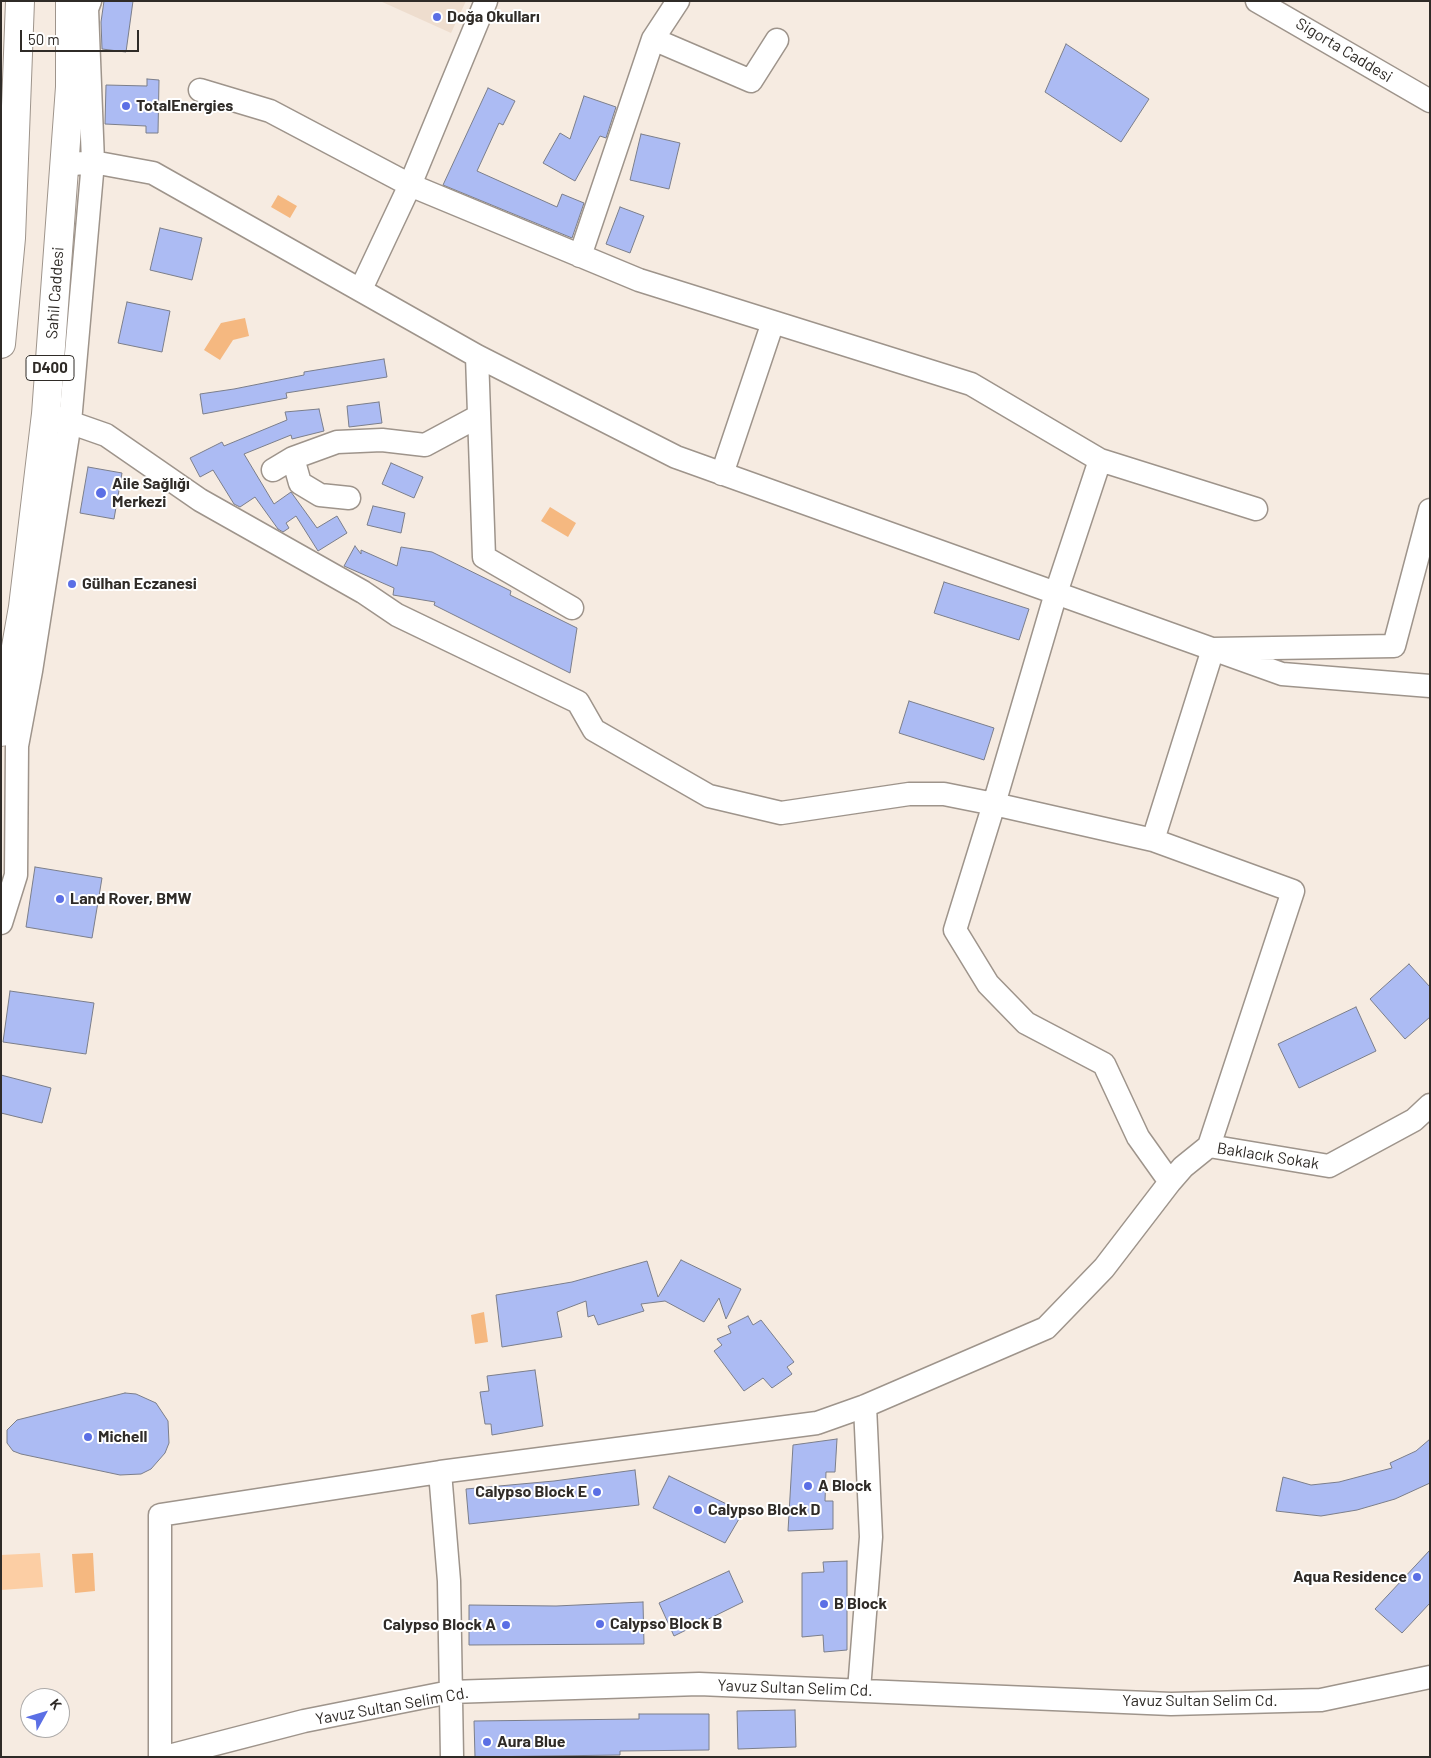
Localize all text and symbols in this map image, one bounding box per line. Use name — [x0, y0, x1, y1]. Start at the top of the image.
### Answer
place label: Doğa Okulları — [447, 7, 540, 27]
marker: Doğa Okulları — [431, 11, 443, 23]
street label: Sigorta Caddesi — [1292, 14, 1396, 86]
scale bar — [22, 20, 141, 52]
text: 50 m — [28, 30, 60, 48]
place label: TotalEnergies — [136, 96, 233, 116]
marker: TotalEnergies — [120, 100, 132, 112]
street label: Sahil Caddesi — [42, 246, 68, 340]
road number: D400 — [26, 356, 74, 380]
place label: Aile Sağlığı Merkezi — [112, 474, 190, 512]
marker: Aile Sağlığı Merkezi — [94, 486, 108, 500]
place label: Gülhan Eczanesi — [82, 574, 197, 594]
marker: Gülhan Eczanesi — [66, 578, 78, 590]
place label: Land Rover, BMW — [70, 889, 192, 909]
marker: Land Rover, BMW — [54, 893, 66, 905]
street label: Baklacık Sokak — [1216, 1138, 1320, 1174]
place label: Michell — [98, 1427, 147, 1447]
marker: Michell — [82, 1431, 94, 1443]
place label: A Block — [818, 1476, 872, 1496]
marker: A Block — [802, 1480, 814, 1492]
place label: Calypso Block E — [475, 1482, 587, 1502]
marker: Calypso Block E — [591, 1486, 603, 1498]
place label: Calypso Block D — [708, 1500, 820, 1520]
marker: Calypso Block D — [692, 1504, 704, 1516]
place label: Aqua Residence — [1293, 1567, 1407, 1587]
marker: Aqua Residence — [1411, 1571, 1423, 1583]
place label: B Block — [834, 1594, 887, 1614]
marker: B Block — [818, 1598, 830, 1610]
place label: Calypso Block B — [610, 1614, 722, 1634]
place label: Calypso Block A — [383, 1615, 496, 1635]
marker: Calypso Block B — [594, 1618, 606, 1630]
marker: Calypso Block A — [500, 1619, 512, 1631]
street label: Yavuz Sultan Selim Cd. — [717, 1676, 873, 1700]
street label: Yavuz Sultan Selim Cd. — [314, 1683, 470, 1729]
north arrow — [20, 1688, 70, 1738]
street label: Yavuz Sultan Selim Cd. — [1122, 1691, 1278, 1711]
text: K — [47, 1695, 66, 1713]
place label: Aura Blue — [497, 1732, 565, 1752]
marker: Aura Blue — [481, 1736, 493, 1748]

